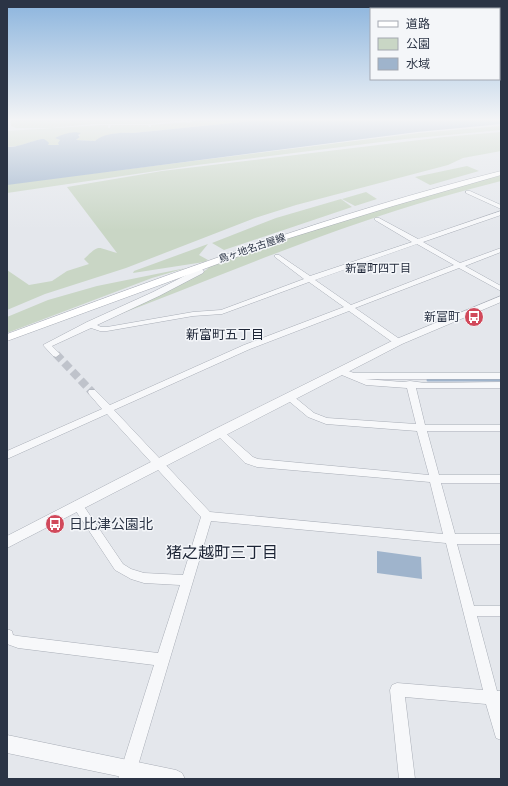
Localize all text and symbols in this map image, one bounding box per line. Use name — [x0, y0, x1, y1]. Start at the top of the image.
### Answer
legend — [370, 8, 500, 80]
text: 道路 — [406, 17, 430, 31]
text: 公園 — [406, 37, 430, 51]
text: 水域 — [406, 57, 430, 71]
street label: 鳥ヶ地名古屋線 — [217, 230, 287, 266]
district label: 新富町四丁目 — [345, 262, 411, 275]
bus stop icon: 新富町 — [463, 306, 485, 328]
place label: 新富町 — [424, 310, 460, 324]
district label: 新富町五丁目 — [186, 327, 264, 342]
bus stop icon: 日比津公園北 — [44, 513, 66, 535]
place label: 日比津公園北 — [69, 516, 153, 533]
district label: 猪之越町三丁目 — [166, 543, 278, 562]

